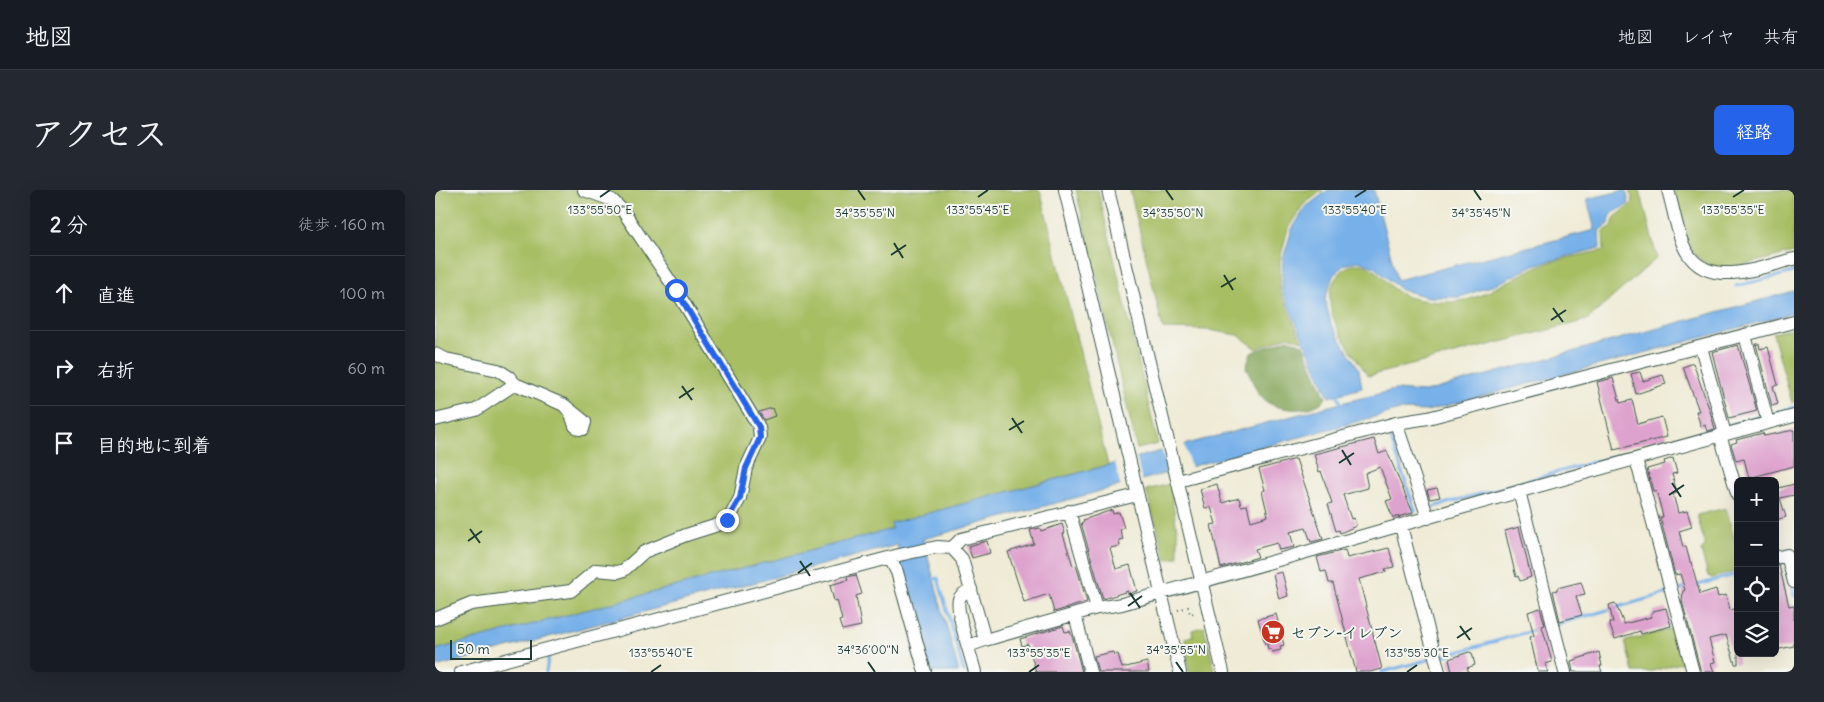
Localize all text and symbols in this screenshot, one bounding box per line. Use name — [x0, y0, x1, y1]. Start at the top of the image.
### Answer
text: 地図 — [25, 21, 73, 51]
text: 地図 — [1618, 25, 1654, 48]
text: レイヤ — [1682, 25, 1735, 48]
text: 共有 — [1763, 25, 1799, 48]
button: 経路 — [1714, 105, 1794, 155]
text: アクセス — [30, 111, 168, 155]
text: 133°55'50"E — [568, 202, 632, 217]
text: 133°55'45"E — [946, 202, 1010, 217]
text: 133°55'40"E — [1323, 202, 1387, 217]
text: 133°55'35"E — [1701, 202, 1765, 217]
text: 34°35'55"N — [835, 205, 895, 220]
text: 34°35'50"N — [1143, 205, 1203, 220]
text: 34°35'45"N — [1451, 205, 1511, 220]
text: 2 分 — [50, 211, 88, 238]
text: 徒歩 · 160 m — [298, 214, 385, 234]
icon: ahead — [50, 279, 78, 307]
route start — [665, 279, 688, 302]
text: 直進 — [97, 283, 135, 307]
text: 100 m — [340, 283, 385, 303]
icon: right — [50, 354, 78, 382]
text: 右折 — [97, 358, 135, 382]
text: 60 m — [347, 358, 385, 378]
icon: arrive — [50, 429, 78, 457]
text: 目的地に到着 — [97, 433, 211, 457]
map controls — [1734, 477, 1779, 657]
button: + — [1734, 477, 1779, 522]
route end — [716, 509, 739, 532]
button: − — [1734, 522, 1779, 567]
button: locate — [1734, 567, 1779, 612]
button: layers — [1734, 612, 1779, 657]
supermarket icon: セブン-イレブン — [1260, 619, 1286, 645]
place label: セブン-イレブン — [1291, 623, 1402, 642]
scale bar — [450, 637, 533, 660]
text: 50 m — [457, 640, 490, 658]
text: 34°36'00"N — [837, 642, 899, 657]
text: 34°35'55"N — [1146, 642, 1206, 657]
text: 133°55'40"E — [629, 645, 693, 660]
text: 133°55'35"E — [1007, 645, 1071, 660]
text: 133°55'30"E — [1385, 645, 1449, 660]

